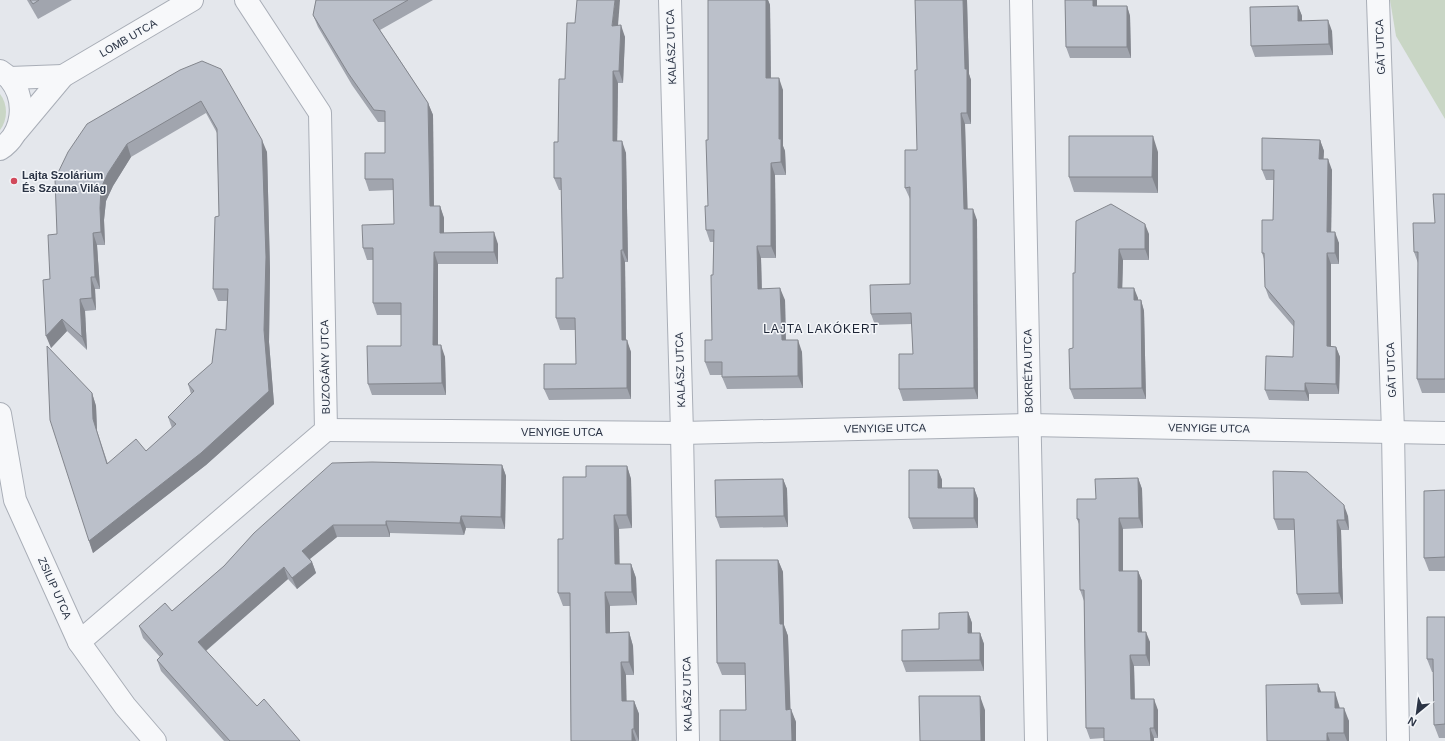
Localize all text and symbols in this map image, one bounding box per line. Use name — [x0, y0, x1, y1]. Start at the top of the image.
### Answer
street label: KALÁSZ UTCA — [664, 9, 678, 85]
street label: LOMB UTCA — [97, 16, 159, 59]
street label: GÁT UTCA — [1373, 18, 1387, 75]
place label: Lajta Szolárium És Szauna Világ — [22, 169, 106, 194]
marker: Lajta Szolárium És Szauna Világ — [9, 176, 19, 186]
street label: BUZOGÁNY UTCA — [318, 319, 332, 414]
district label: LAJTA LAKÓKERT — [763, 321, 879, 336]
street label: BOKRÉTA UTCA — [1021, 328, 1035, 413]
street label: KALÁSZ UTCA — [673, 332, 687, 408]
street label: GÁT UTCA — [1384, 341, 1398, 398]
street label: VENYIGE UTCA — [844, 421, 927, 435]
street label: VENYIGE UTCA — [1168, 421, 1251, 435]
street label: VENYIGE UTCA — [521, 426, 604, 438]
street label: ZSILIP UTCA — [36, 555, 74, 621]
street label: KALÁSZ UTCA — [680, 656, 694, 732]
north arrow — [1397, 693, 1437, 733]
text: N — [1406, 715, 1419, 729]

